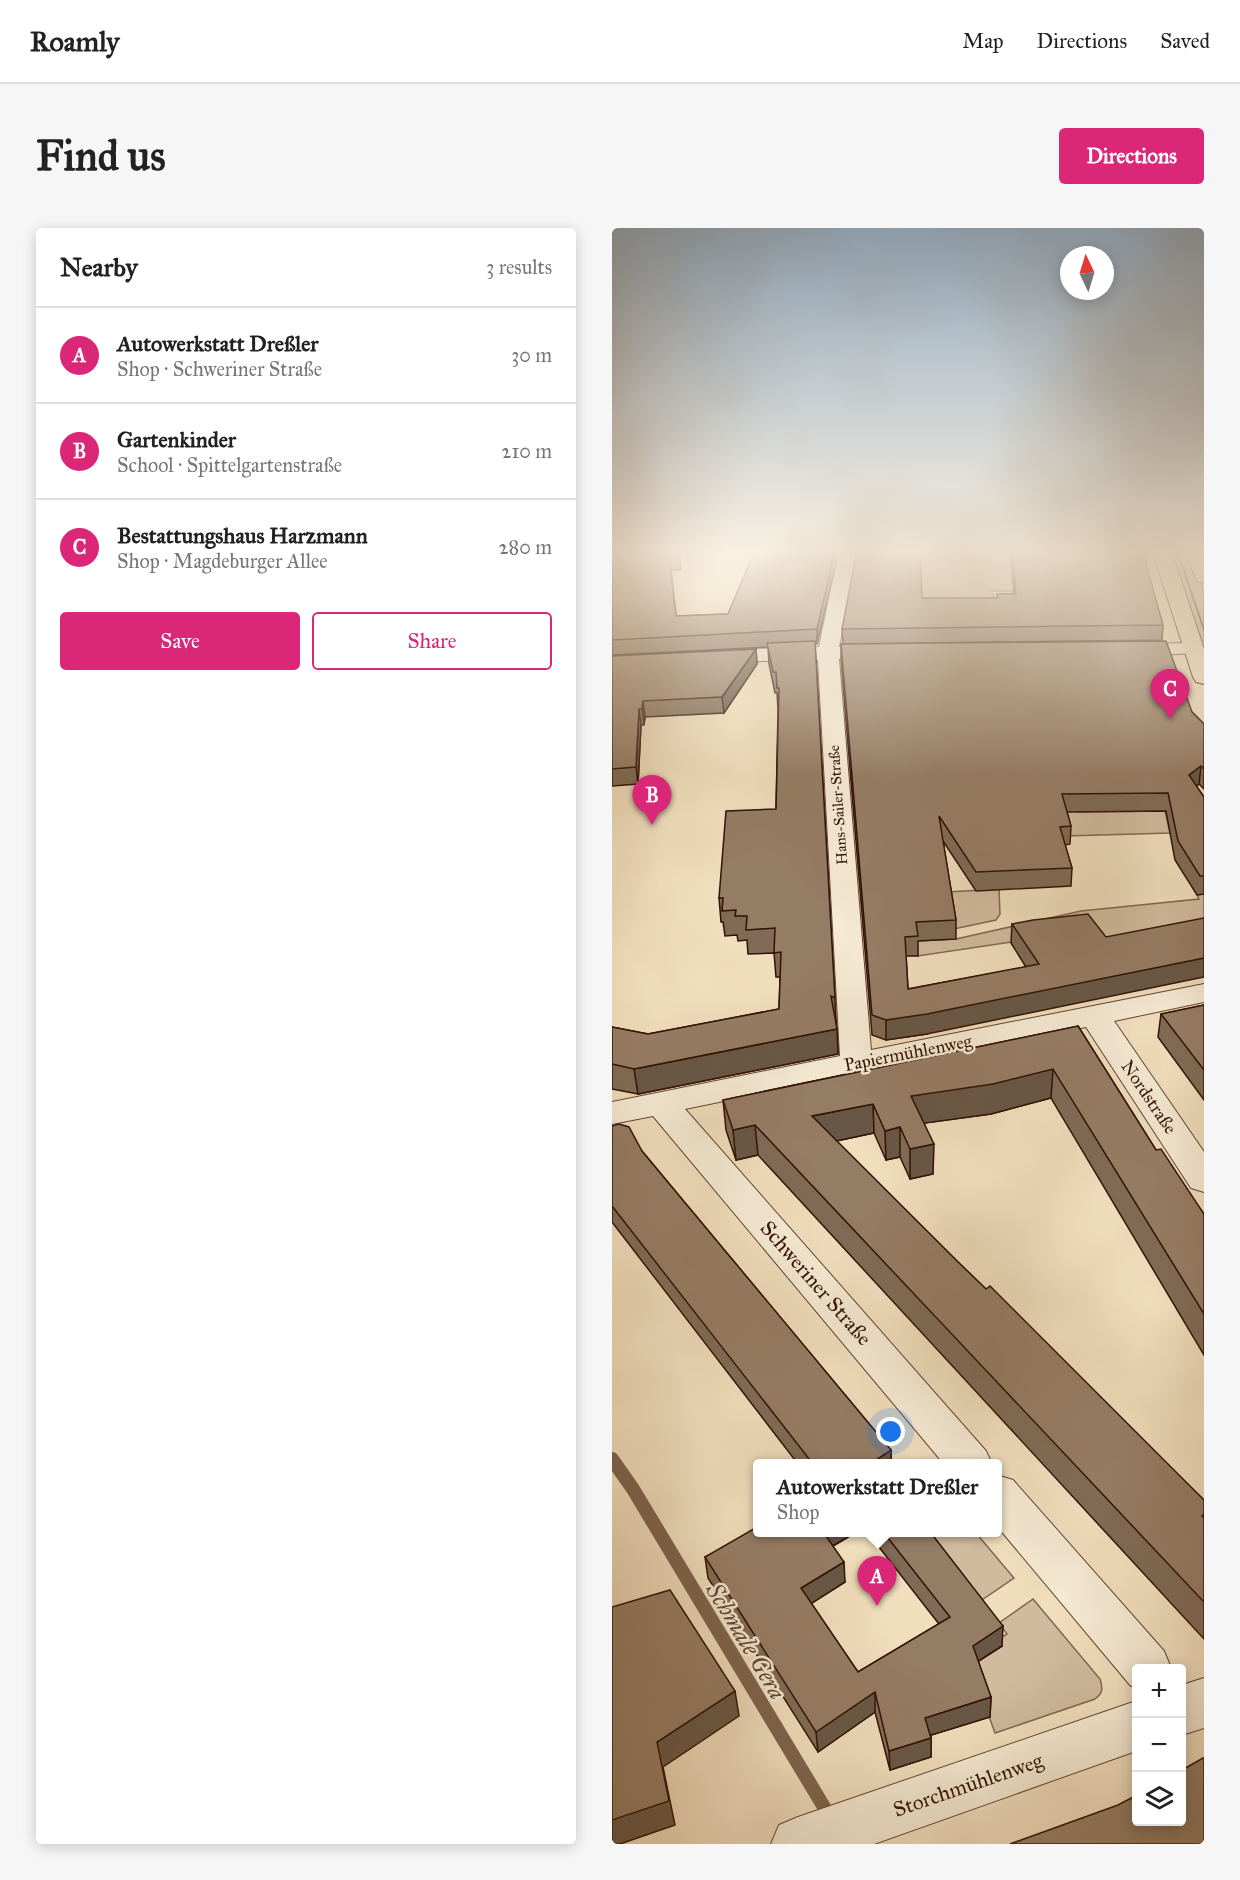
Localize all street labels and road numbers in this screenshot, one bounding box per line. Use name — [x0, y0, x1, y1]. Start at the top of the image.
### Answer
street label: Hans-Sailer-Straße — [825, 744, 851, 866]
street label: Papiermühlenweg — [842, 1030, 975, 1077]
street label: Nordstraße — [1116, 1056, 1182, 1138]
street label: Schweriner Straße — [755, 1215, 877, 1351]
street label: Storchmühlenweg — [890, 1747, 1046, 1823]

